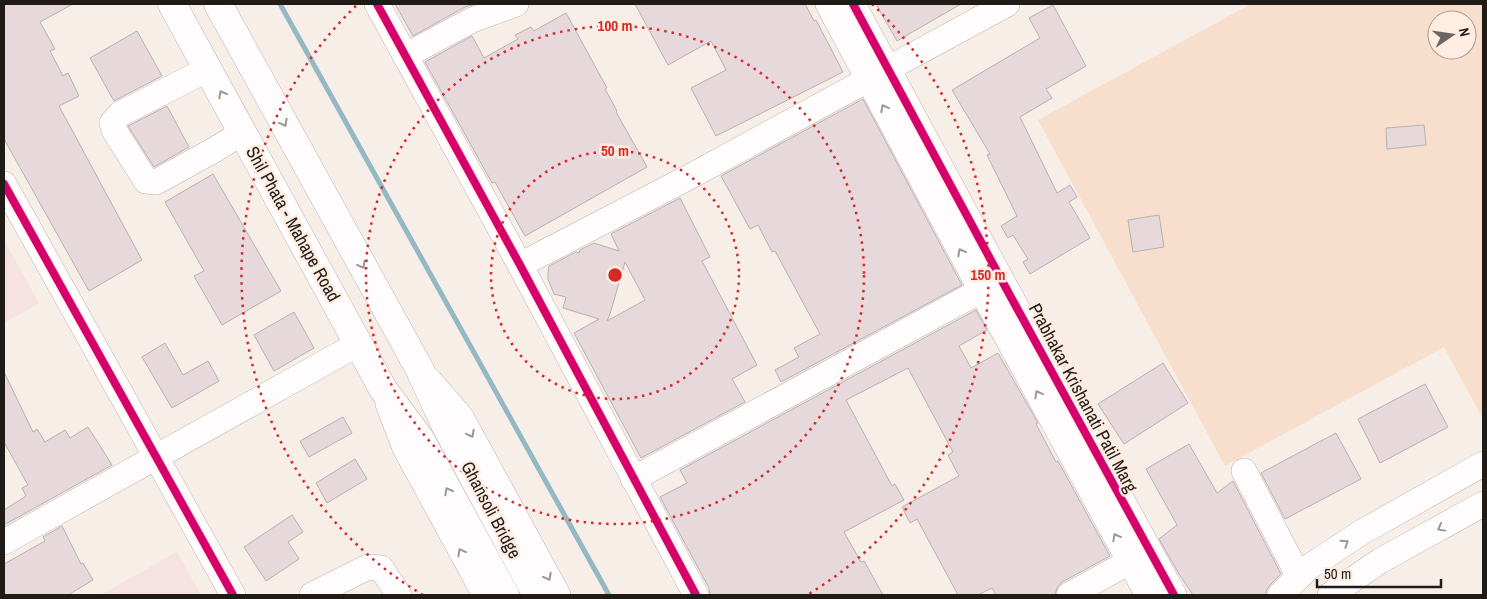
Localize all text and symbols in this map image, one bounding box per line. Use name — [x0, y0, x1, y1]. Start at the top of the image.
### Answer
north arrow — [1427, 10, 1477, 60]
text: 100 m — [598, 15, 632, 36]
text: N — [1455, 26, 1474, 38]
one-way arrow — [218, 90, 228, 99]
one-way arrow — [880, 104, 890, 113]
one-way arrow — [278, 118, 288, 127]
text: 50 m — [601, 140, 629, 161]
street label: Shil Phata - Mahape Road — [240, 142, 347, 306]
one-way arrow — [957, 248, 967, 257]
one-way arrow — [356, 260, 366, 269]
text: 150 m — [971, 264, 1005, 285]
centre of rings — [606, 266, 624, 284]
street label: Prabhakar Krishanati Patil Marg — [1023, 299, 1144, 497]
one-way arrow — [1034, 391, 1044, 400]
one-way arrow — [464, 428, 474, 437]
street label: Ghansoli Bridge — [455, 457, 528, 563]
one-way arrow — [445, 487, 455, 496]
one-way arrow — [1437, 522, 1446, 532]
one-way arrow — [1112, 533, 1122, 542]
one-way arrow — [1339, 540, 1348, 549]
one-way arrow — [458, 549, 468, 558]
scale bar — [1317, 556, 1441, 588]
text: 50 m — [1324, 563, 1351, 584]
one-way arrow — [542, 571, 552, 580]

